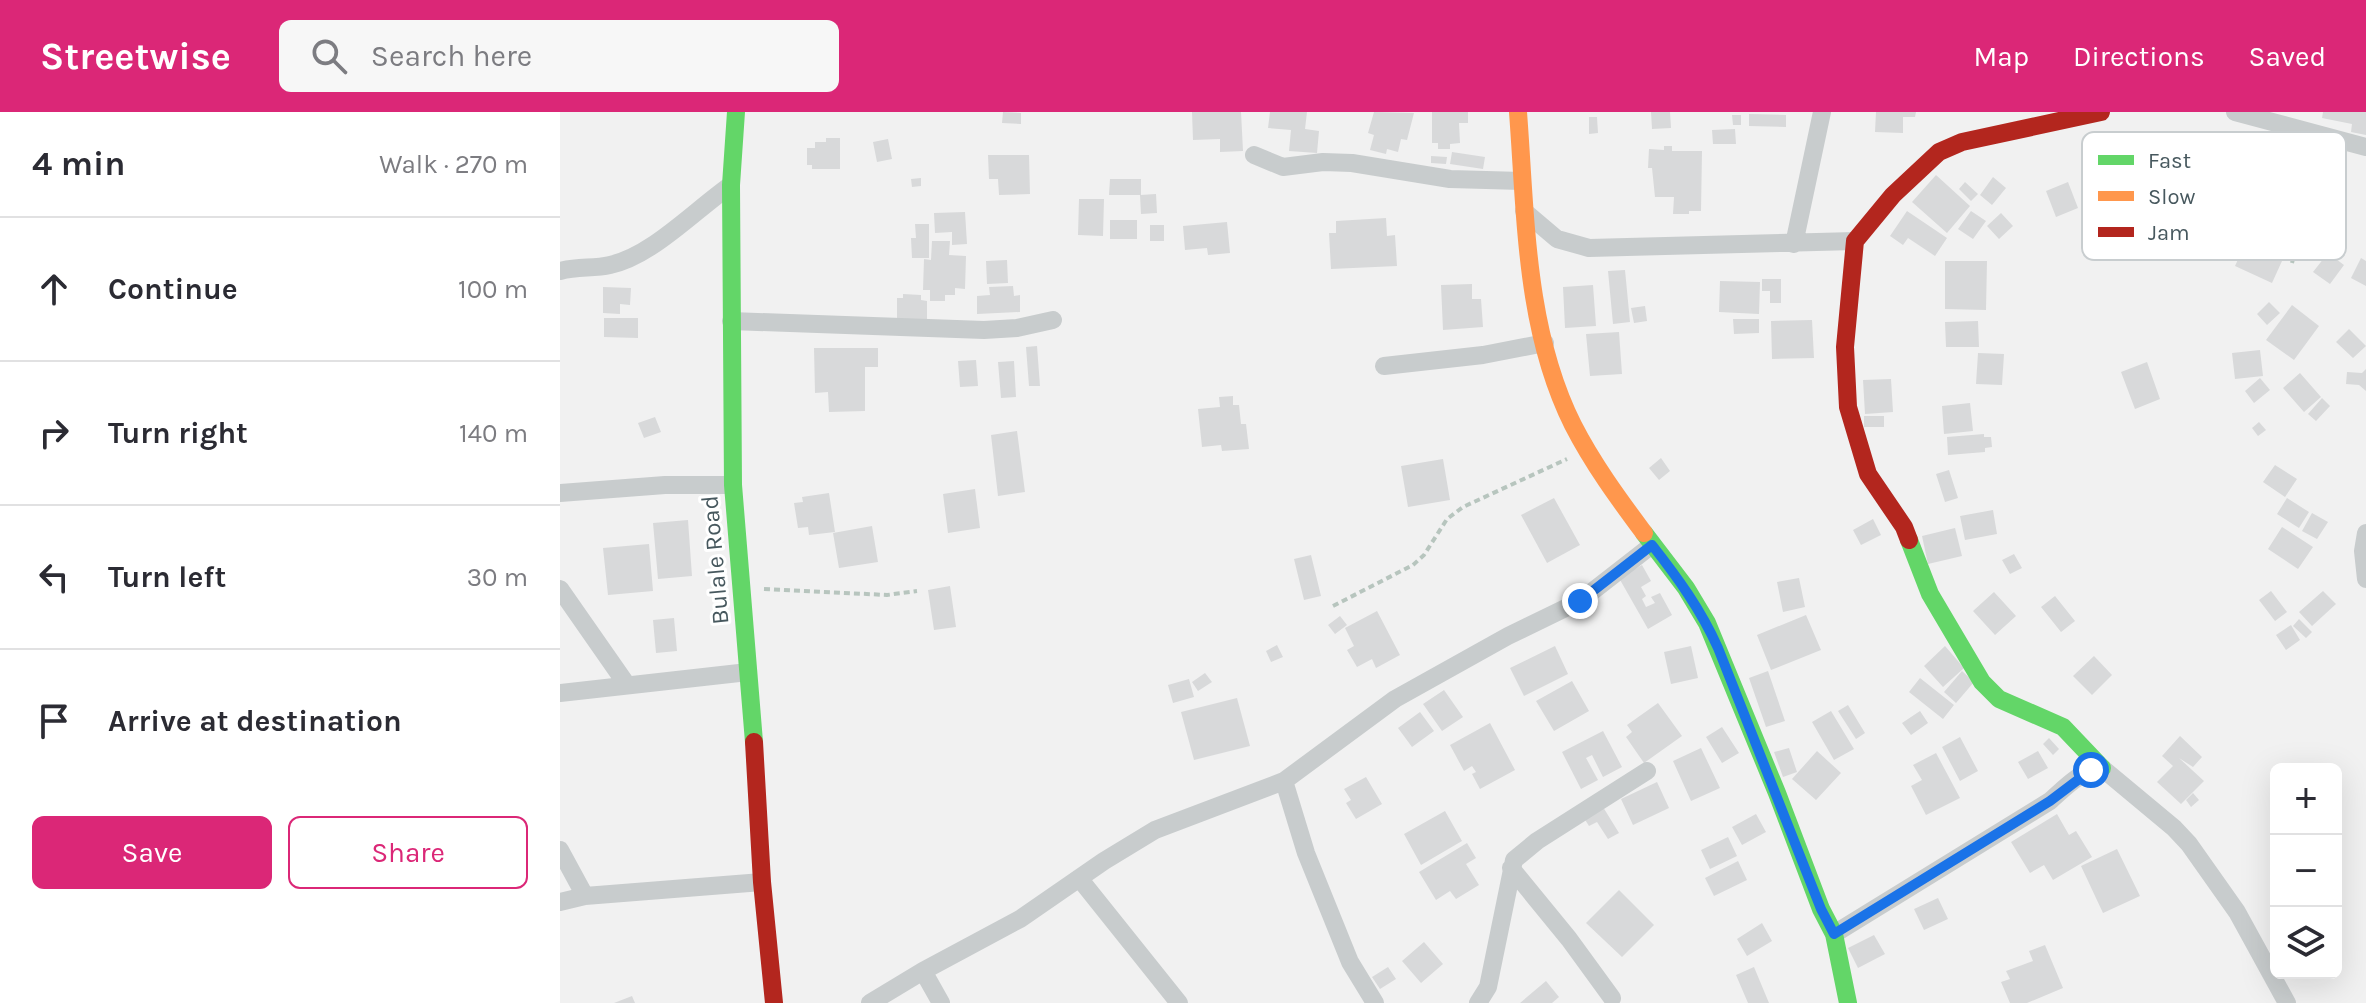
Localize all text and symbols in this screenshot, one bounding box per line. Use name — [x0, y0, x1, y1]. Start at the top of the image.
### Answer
search box — [279, 20, 839, 92]
text: Streetwise — [40, 34, 231, 79]
icon: search — [307, 34, 351, 78]
text: Search here — [371, 38, 532, 74]
text: Map — [1974, 40, 2029, 73]
text: Directions — [2073, 40, 2205, 73]
text: Saved — [2249, 40, 2326, 73]
legend — [2082, 132, 2346, 260]
text: 4 min — [32, 144, 125, 184]
text: Fast — [2148, 148, 2191, 174]
text: Walk · 270 m — [379, 149, 528, 180]
text: Slow — [2148, 184, 2195, 210]
text: Jam — [2148, 220, 2190, 246]
icon: ahead — [32, 267, 76, 311]
text: Continue — [108, 271, 238, 307]
text: 100 m — [458, 274, 528, 305]
icon: right — [32, 411, 76, 455]
text: Turn right — [108, 415, 248, 451]
text: 140 m — [459, 418, 528, 449]
street label: Bulale Road — [695, 494, 735, 626]
icon: left — [32, 555, 76, 599]
text: Turn left — [108, 559, 226, 595]
text: 30 m — [467, 562, 528, 593]
route end — [1562, 583, 1598, 619]
icon: arrive — [32, 699, 76, 743]
text: Arrive at destination — [108, 703, 402, 739]
route start — [2073, 752, 2109, 788]
map controls — [2270, 763, 2342, 979]
button: + — [2270, 763, 2342, 835]
button: Save — [32, 816, 272, 889]
button: Share — [288, 816, 528, 889]
button: − — [2270, 835, 2342, 907]
button: layers — [2270, 907, 2342, 979]

